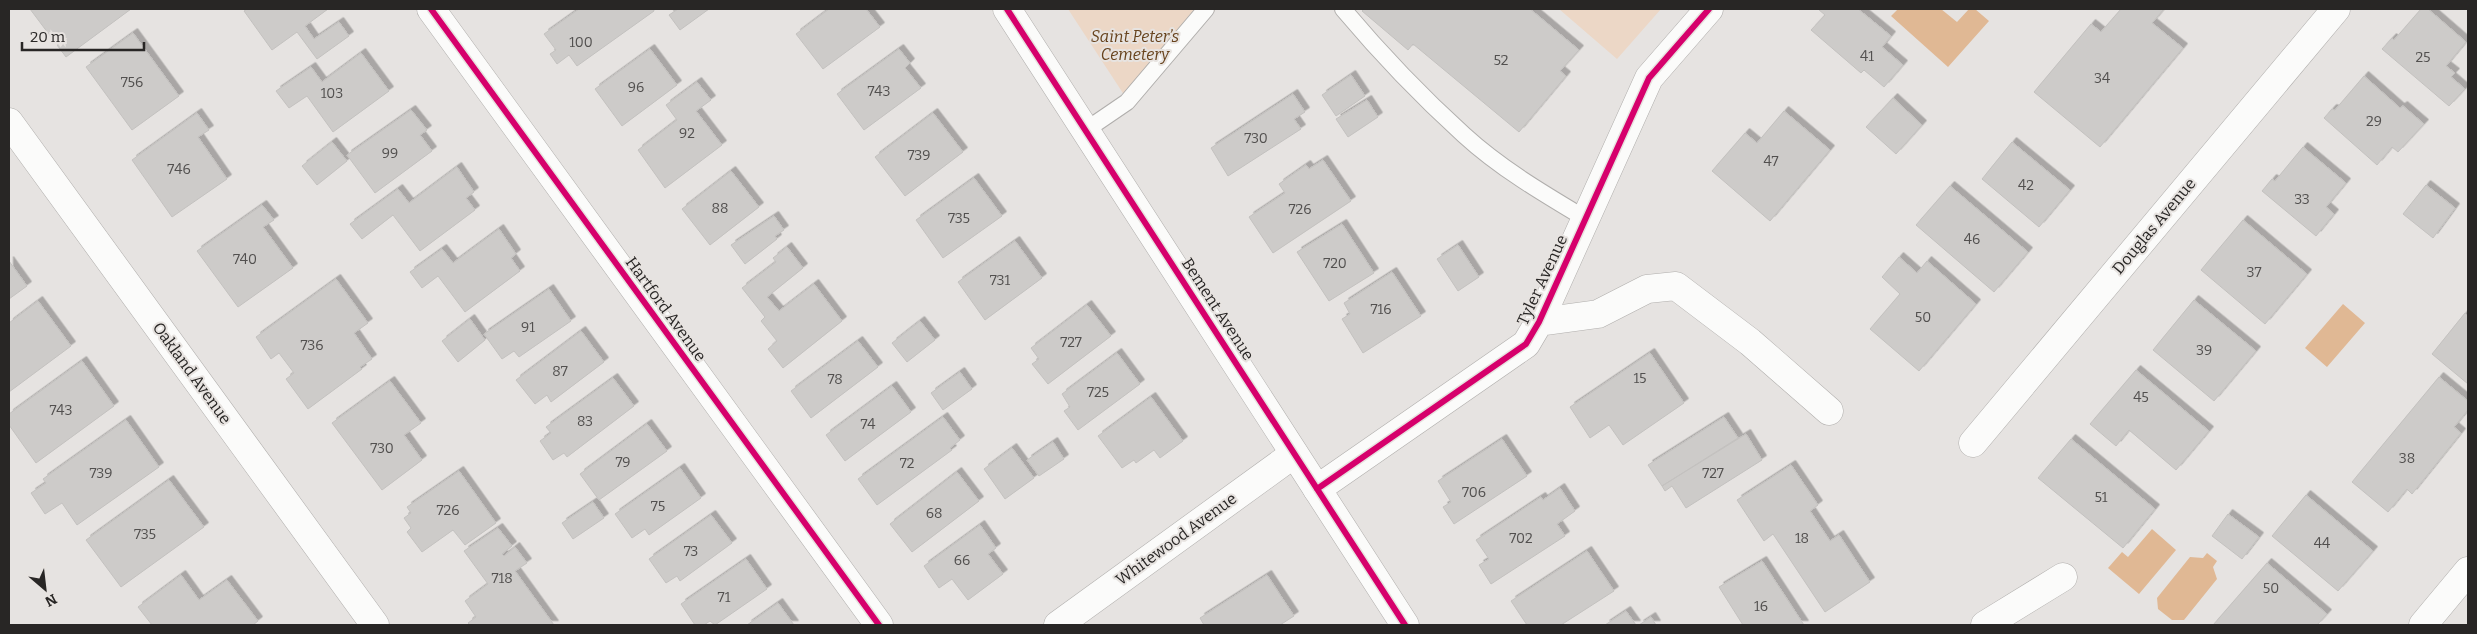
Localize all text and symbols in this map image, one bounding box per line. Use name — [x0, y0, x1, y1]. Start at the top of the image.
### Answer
scale bar — [22, 20, 145, 52]
park label: Saint Peter’s Cemetery — [1091, 27, 1180, 64]
text: 20 m — [30, 28, 66, 46]
house number: 100 — [569, 34, 593, 51]
house number: 41 — [1860, 48, 1874, 65]
house number: 25 — [2415, 49, 2431, 66]
house number: 52 — [1494, 52, 1508, 69]
house number: 34 — [2094, 70, 2110, 87]
house number: 756 — [121, 74, 143, 91]
house number: 96 — [628, 79, 644, 96]
house number: 743 — [867, 83, 891, 100]
house number: 103 — [321, 85, 343, 102]
house number: 29 — [2366, 113, 2382, 130]
house number: 92 — [679, 125, 695, 142]
house number: 730 — [1244, 130, 1268, 147]
house number: 99 — [382, 145, 398, 162]
house number: 739 — [908, 147, 930, 164]
house number: 47 — [1763, 153, 1779, 170]
house number: 746 — [167, 161, 191, 178]
street label: Douglas Avenue — [2108, 174, 2200, 278]
house number: 42 — [2018, 177, 2034, 194]
house number: 33 — [2294, 191, 2310, 208]
house number: 88 — [712, 200, 728, 217]
house number: 726 — [1289, 201, 1311, 218]
house number: 735 — [948, 210, 970, 227]
house number: 46 — [1964, 231, 1980, 248]
street label: Tyler Avenue — [1513, 232, 1571, 328]
house number: 740 — [233, 251, 257, 268]
street label: Hartford Avenue — [622, 253, 710, 365]
street label: Bement Avenue — [1178, 254, 1258, 364]
house number: 720 — [1323, 255, 1347, 272]
house number: 37 — [2246, 264, 2262, 281]
house number: 731 — [990, 272, 1011, 289]
house number: 716 — [1370, 301, 1392, 318]
house number: 50 — [1915, 309, 1931, 326]
street label: Oakland Avenue — [149, 318, 235, 428]
house number: 91 — [521, 319, 535, 336]
house number: 727 — [1060, 334, 1082, 351]
house number: 736 — [301, 337, 323, 354]
house number: 39 — [2196, 342, 2212, 359]
house number: 87 — [552, 363, 568, 380]
house number: 15 — [1633, 370, 1647, 387]
house number: 78 — [827, 371, 843, 388]
house number: 725 — [1087, 384, 1109, 401]
house number: 45 — [2133, 389, 2149, 406]
house number: 743 — [49, 402, 73, 419]
house number: 83 — [577, 413, 593, 430]
house number: 74 — [860, 416, 876, 433]
house number: 730 — [370, 440, 394, 457]
house number: 38 — [2399, 450, 2415, 467]
house number: 79 — [616, 454, 631, 471]
house number: 72 — [900, 455, 914, 472]
house number: 739 — [90, 465, 112, 482]
house number: 727 — [1702, 465, 1724, 482]
house number: 706 — [1462, 484, 1486, 501]
street label: Whitewood Avenue — [1112, 489, 1240, 589]
house number: 51 — [2095, 489, 2108, 506]
house number: 75 — [651, 498, 665, 515]
house number: 726 — [437, 502, 459, 519]
house number: 68 — [926, 505, 942, 522]
house number: 735 — [134, 526, 156, 543]
house number: 702 — [1509, 530, 1533, 547]
house number: 18 — [1795, 530, 1809, 547]
house number: 44 — [2314, 535, 2330, 552]
house number: 73 — [684, 543, 698, 560]
house number: 66 — [954, 552, 970, 569]
north arrow — [20, 564, 70, 614]
house number: 718 — [491, 570, 513, 587]
house number: 50 — [2263, 580, 2279, 597]
house number: 71 — [718, 589, 731, 606]
text: N — [42, 590, 60, 610]
house number: 16 — [1754, 598, 1768, 615]

